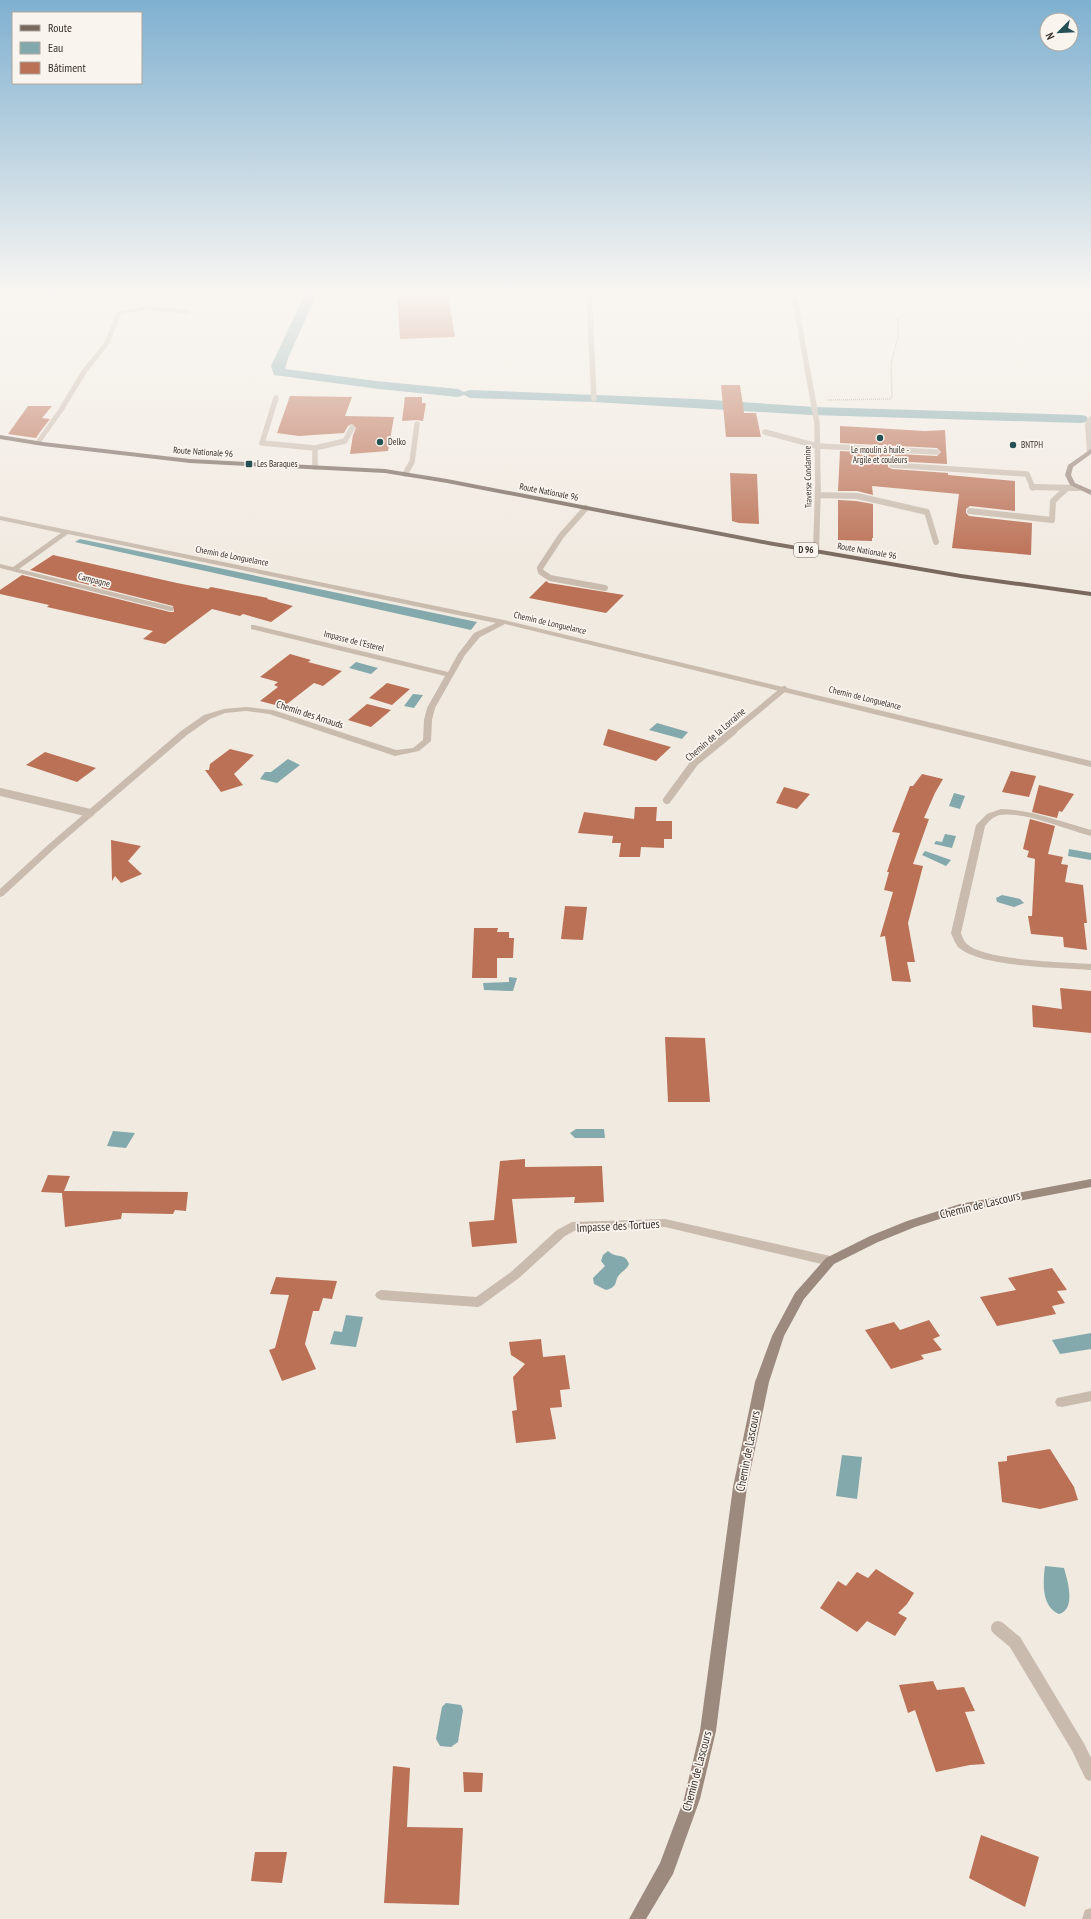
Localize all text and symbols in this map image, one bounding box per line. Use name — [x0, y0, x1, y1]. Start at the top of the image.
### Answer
legend — [12, 12, 142, 84]
north arrow — [1039, 12, 1079, 52]
text: Route — [48, 20, 72, 35]
text: N — [1042, 30, 1057, 42]
text: Eau — [48, 40, 63, 55]
text: Bâtiment — [48, 60, 86, 75]
marker: Le moulin à huile - Argile et couleurs — [875, 433, 885, 443]
place label: Delko — [388, 436, 406, 447]
marker: Delko — [375, 437, 385, 447]
place label: BNTPH — [1021, 439, 1043, 450]
marker: BNTPH — [1008, 440, 1018, 450]
street label: Route Nationale 96 — [173, 444, 233, 459]
place label: Le moulin à huile - Argile et couleurs — [851, 444, 909, 465]
street label: Traverse Condamine — [801, 445, 814, 508]
place label: Les Baraques — [257, 458, 297, 469]
marker: Les Baraques — [244, 459, 254, 469]
street label: Route Nationale 96 — [519, 480, 580, 503]
street label: Route Nationale 96 — [837, 540, 898, 561]
street label: Chemin de Longuelance — [195, 543, 270, 568]
road number: D 96 — [794, 543, 818, 557]
street label: Campagne — [77, 570, 112, 589]
street label: Chemin de Longuelance — [513, 609, 588, 636]
street label: Impasse de l'Esterel — [323, 628, 386, 654]
street label: Chemin de Longuelance — [828, 683, 903, 712]
street label: Chemin des Arnauds — [275, 697, 346, 732]
street label: Chemin de la Lorraine — [683, 705, 748, 764]
street label: Chemin de Lascours — [938, 1187, 1022, 1222]
street label: Impasse des Tortues — [576, 1216, 660, 1235]
street label: Chemin de Lascours — [732, 1409, 763, 1493]
street label: Chemin de Lascours — [679, 1729, 714, 1812]

